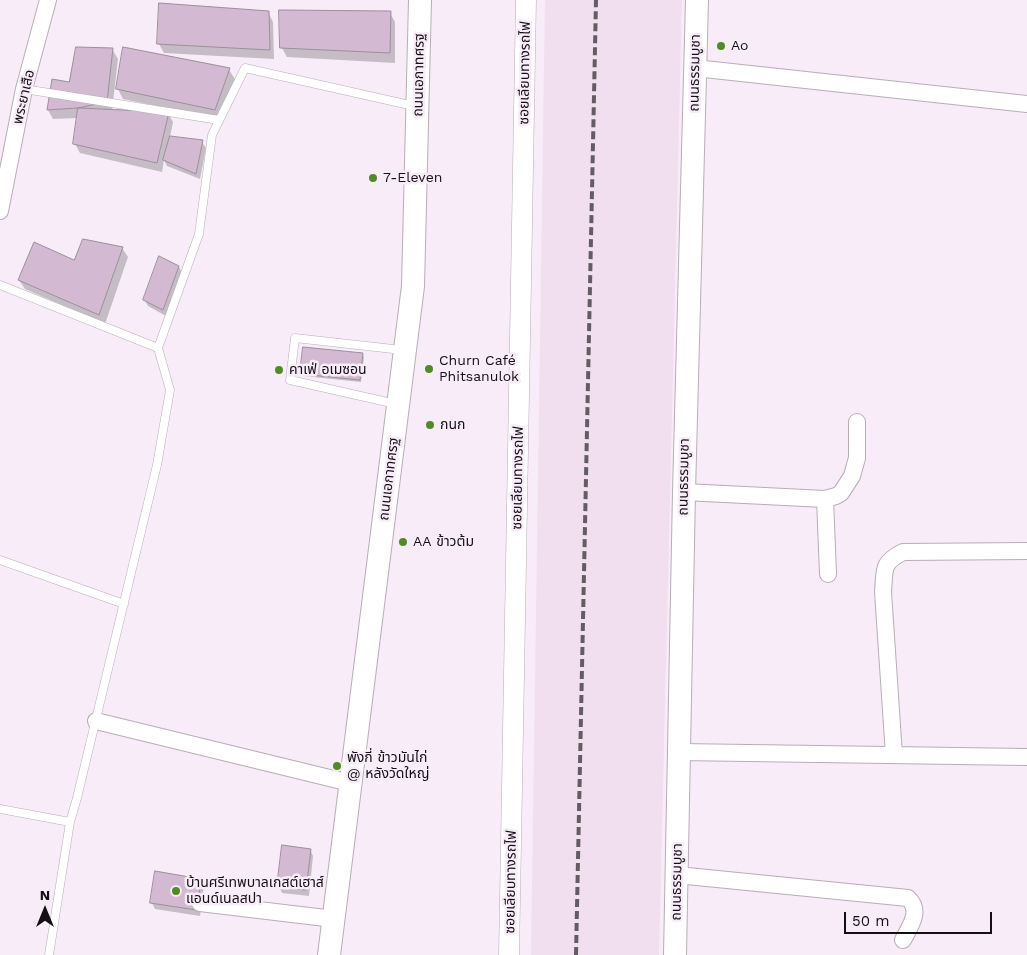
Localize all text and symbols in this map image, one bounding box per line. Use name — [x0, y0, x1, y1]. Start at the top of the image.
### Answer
street label: ซอยเลียบทางรถไฟ — [516, 21, 534, 125]
street label: ถนนเอกาทศรฐ — [410, 33, 428, 117]
street label: ถนนธรรมบูชา — [686, 34, 704, 112]
place label: Ao — [731, 38, 749, 54]
marker: Ao — [715, 40, 727, 52]
street label: พระยาเสือ — [10, 68, 38, 126]
place label: 7-Eleven — [383, 170, 442, 186]
marker: 7-Eleven — [367, 172, 379, 184]
place label: Churn Café Phitsanulok — [439, 353, 519, 386]
place label: คาเฟ่ อเมซอน — [289, 362, 367, 378]
marker: Churn Café Phitsanulok — [423, 363, 435, 375]
marker: คาเฟ่ อเมซอน — [273, 364, 285, 376]
place label: กนก — [440, 417, 465, 433]
marker: กนก — [424, 419, 436, 431]
street label: ซอยเลียบทางรถไฟ — [509, 426, 527, 530]
street label: ถนนเอกาทศรฐ — [376, 437, 402, 521]
street label: ถนนธรรมบูชา — [675, 438, 693, 516]
place label: AA ข้าวต้ม — [413, 534, 474, 550]
marker: AA ข้าวต้ม — [397, 536, 409, 548]
place label: พังกี่ ข้าวมันไก่ @ หลังวัดใหญ่ — [347, 750, 429, 782]
marker: พังกี่ ข้าวมันไก่ @ หลังวัดใหญ่ — [331, 760, 343, 772]
street label: ซอยเลียบทางรถไฟ — [502, 830, 520, 934]
street label: ถนนธรรมบูชา — [668, 843, 686, 921]
place label: บ้านศรีเทพบาลเกสต์เฮาส์ แอนด์เนลสปา — [186, 875, 324, 908]
north arrow — [20, 885, 70, 935]
marker: บ้านศรีเทพบาลเกสต์เฮาส์ แอนด์เนลสปา — [170, 885, 182, 897]
text: N — [40, 887, 50, 903]
scale bar — [847, 902, 994, 934]
text: 50 m — [852, 912, 889, 930]

